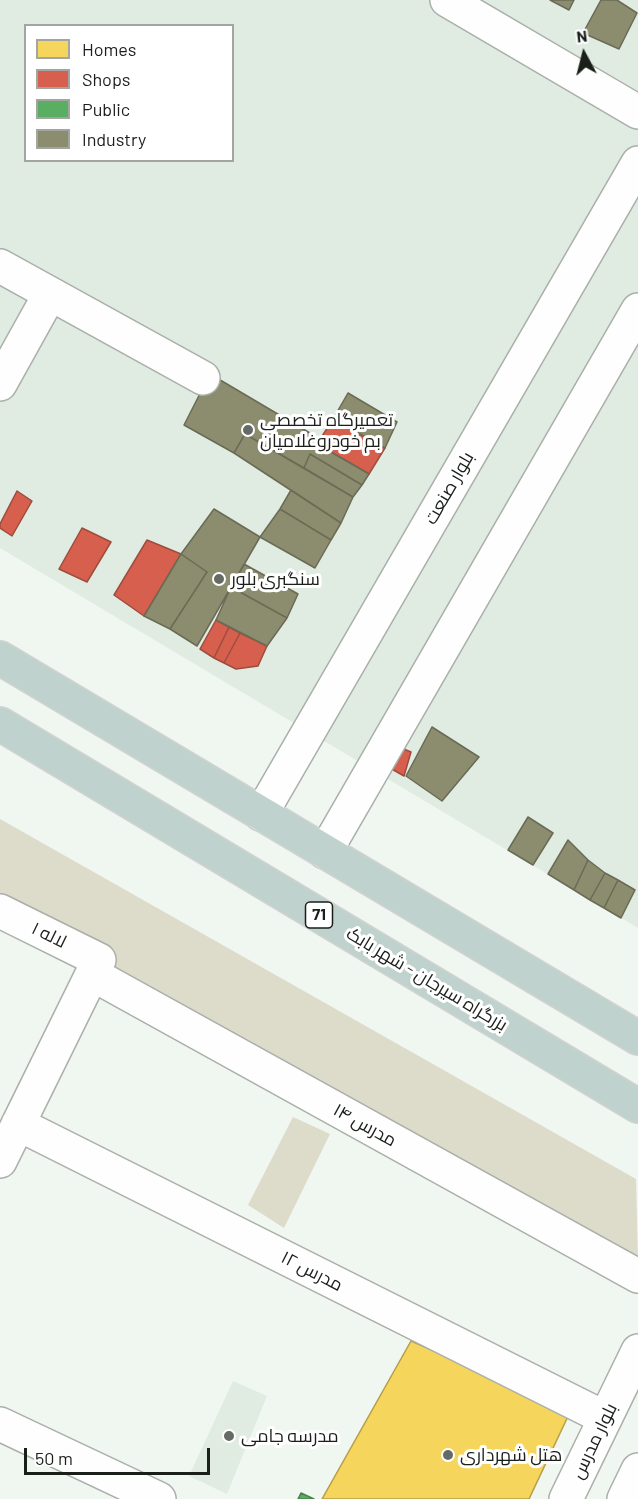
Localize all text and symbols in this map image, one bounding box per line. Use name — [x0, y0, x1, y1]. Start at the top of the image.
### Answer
legend — [24, 24, 234, 162]
north arrow — [554, 24, 614, 84]
text: N — [575, 26, 588, 46]
text: Homes — [82, 38, 136, 60]
text: Shops — [82, 68, 131, 90]
text: Public — [82, 98, 130, 120]
text: Industry — [82, 128, 146, 150]
place label: تعمیرگاه تخصصی بم خودروغلامیان — [260, 409, 393, 452]
marker: تعمیرگاه تخصصی بم خودروغلامیان — [241, 423, 255, 437]
street label: بلوار صنعت — [420, 448, 478, 528]
place label: سنگبری بلور — [231, 568, 320, 590]
marker: سنگبری بلور — [212, 572, 226, 586]
road number: 71 — [306, 902, 332, 928]
street label: لاله ۱ — [28, 917, 70, 953]
street label: بزرگراه سیرجان - شهر بابک — [343, 922, 511, 1036]
street label: مدرس ۱۴ — [330, 1099, 400, 1151]
street label: مدرس ۱۲ — [278, 1246, 346, 1296]
street label: بلوار مدرس — [566, 1400, 622, 1482]
place label: مدرسه جامی — [241, 1425, 339, 1447]
marker: مدرسه جامی — [222, 1429, 236, 1443]
scale bar — [27, 1436, 213, 1474]
place label: هتل شهرداری — [460, 1444, 562, 1466]
text: 50 m — [35, 1447, 73, 1469]
marker: هتل شهرداری — [441, 1448, 455, 1462]

